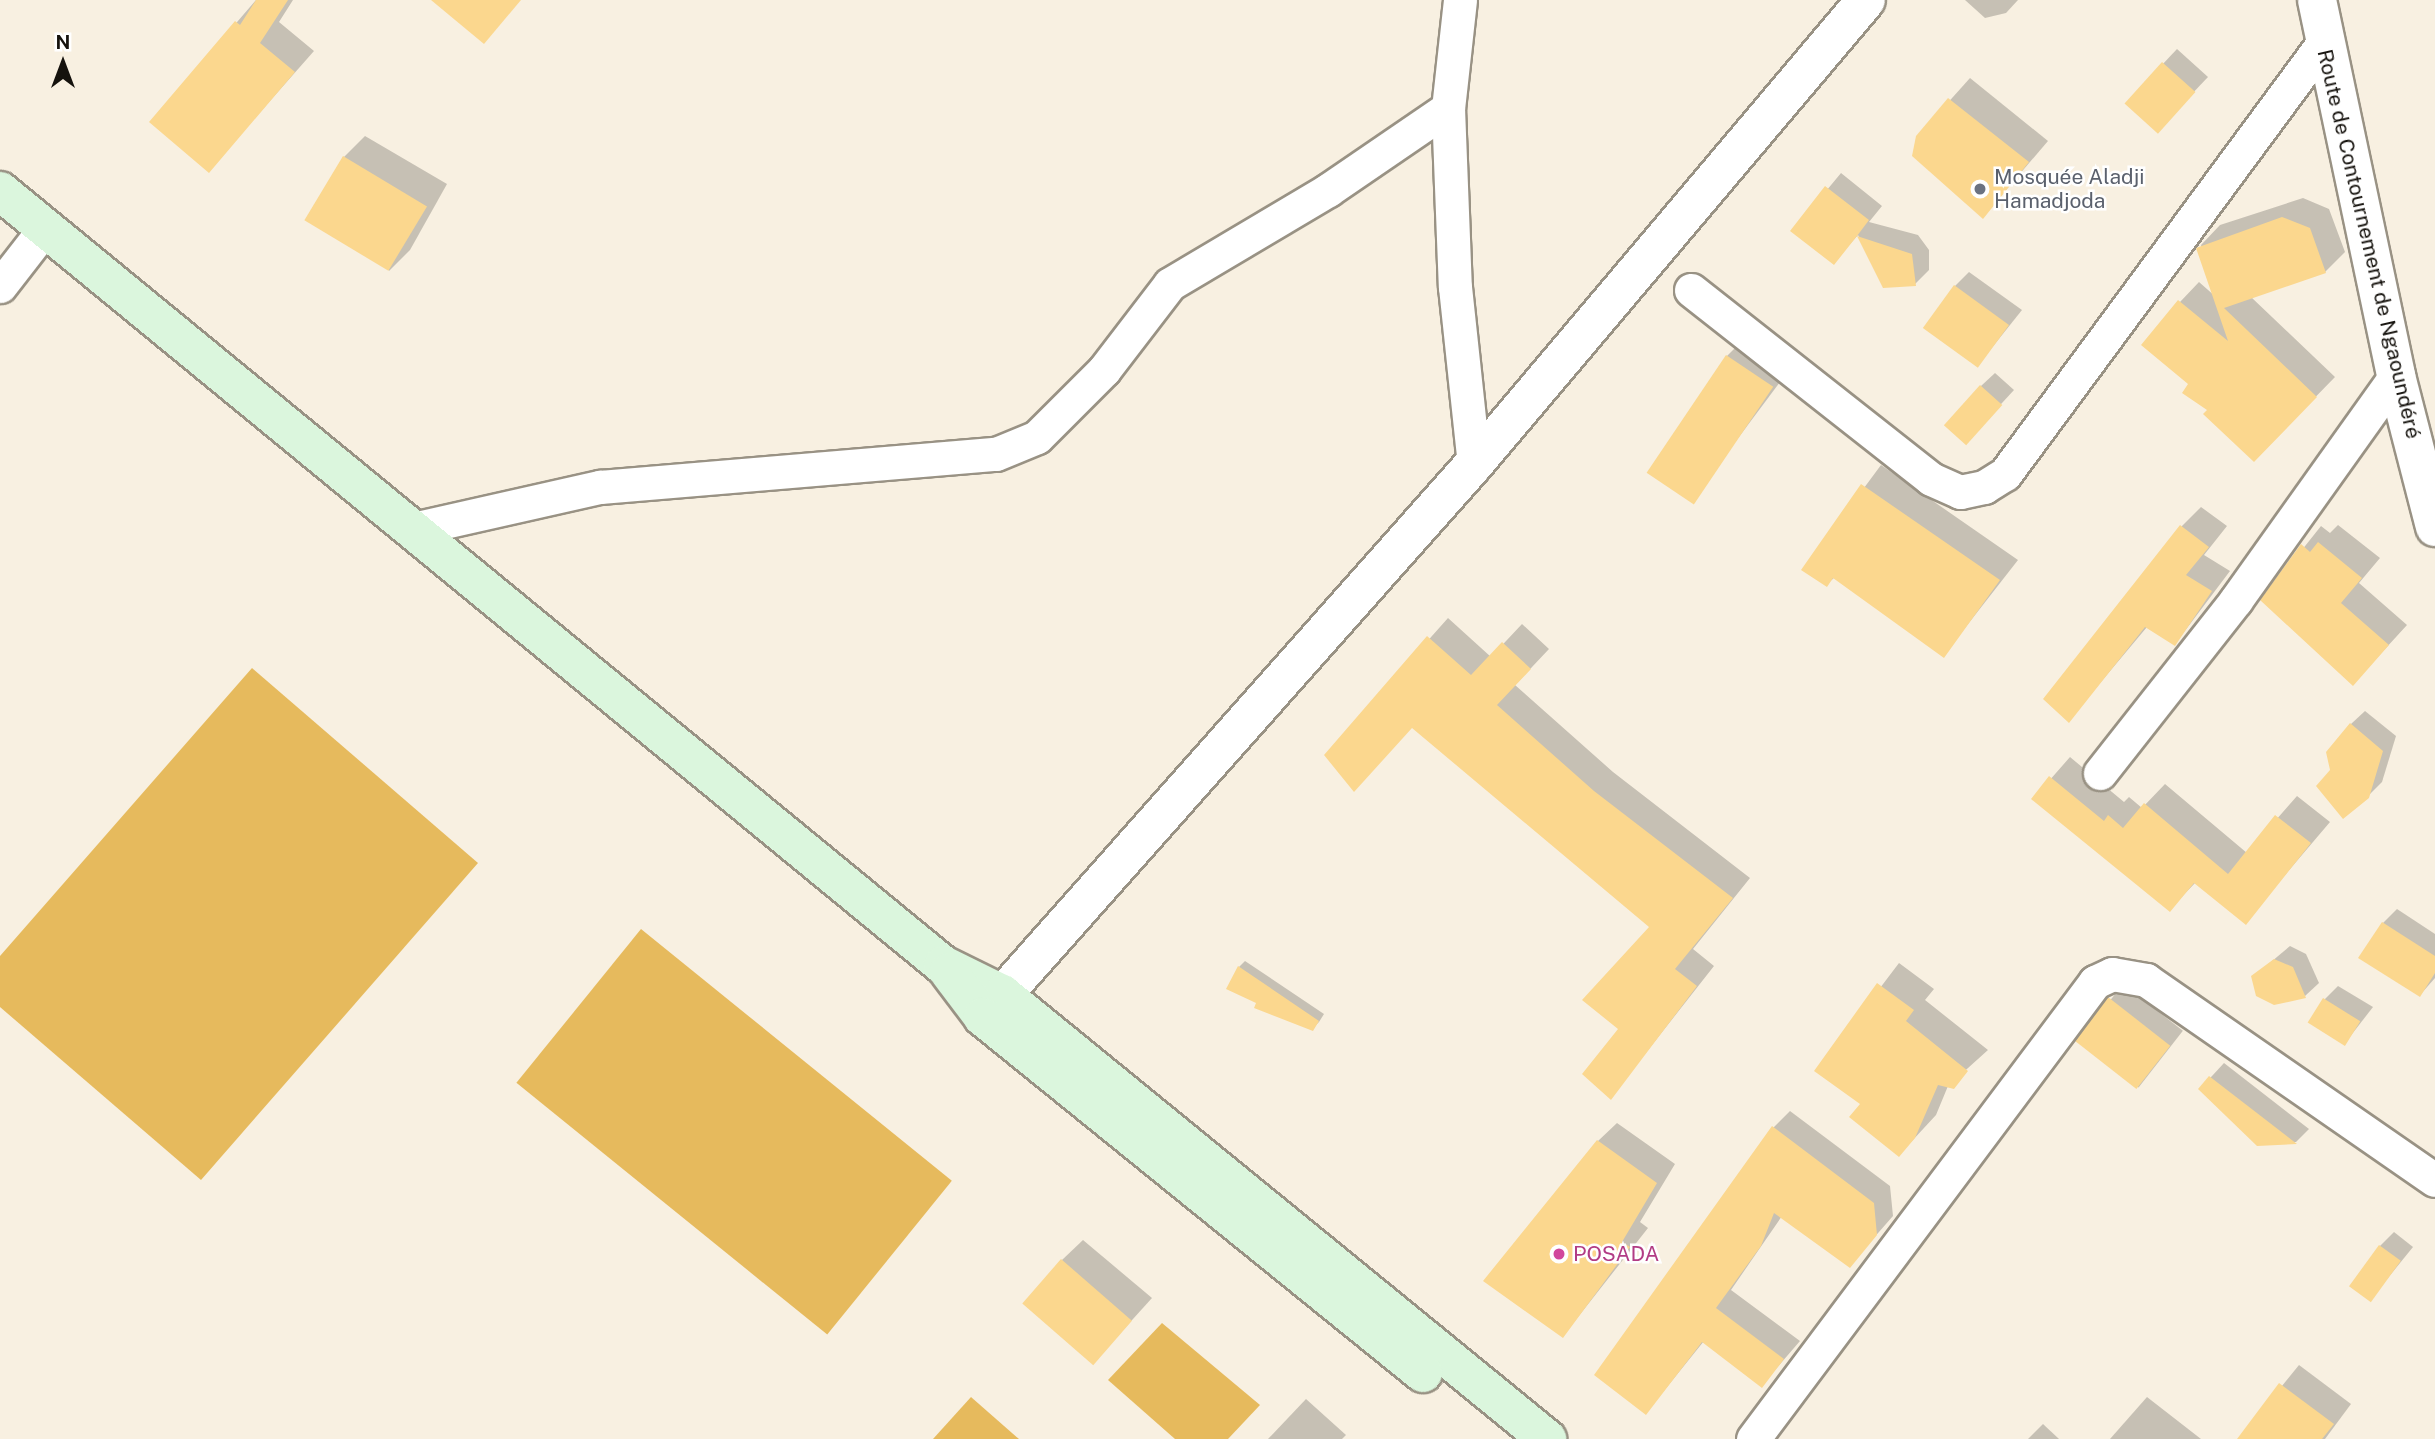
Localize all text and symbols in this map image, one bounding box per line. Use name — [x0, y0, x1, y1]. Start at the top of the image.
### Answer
north arrow — [28, 28, 98, 98]
text: N — [56, 31, 70, 53]
street label: Route de Contournement de Ngaoundéré — [2312, 46, 2426, 442]
place label: Mosquée Aladji Hamadjoda — [1994, 164, 2145, 214]
marker: Mosquée Aladji Hamadjoda — [1972, 181, 1988, 197]
place label: POSADA — [1573, 1241, 1659, 1267]
marker: POSADA — [1551, 1246, 1567, 1262]

